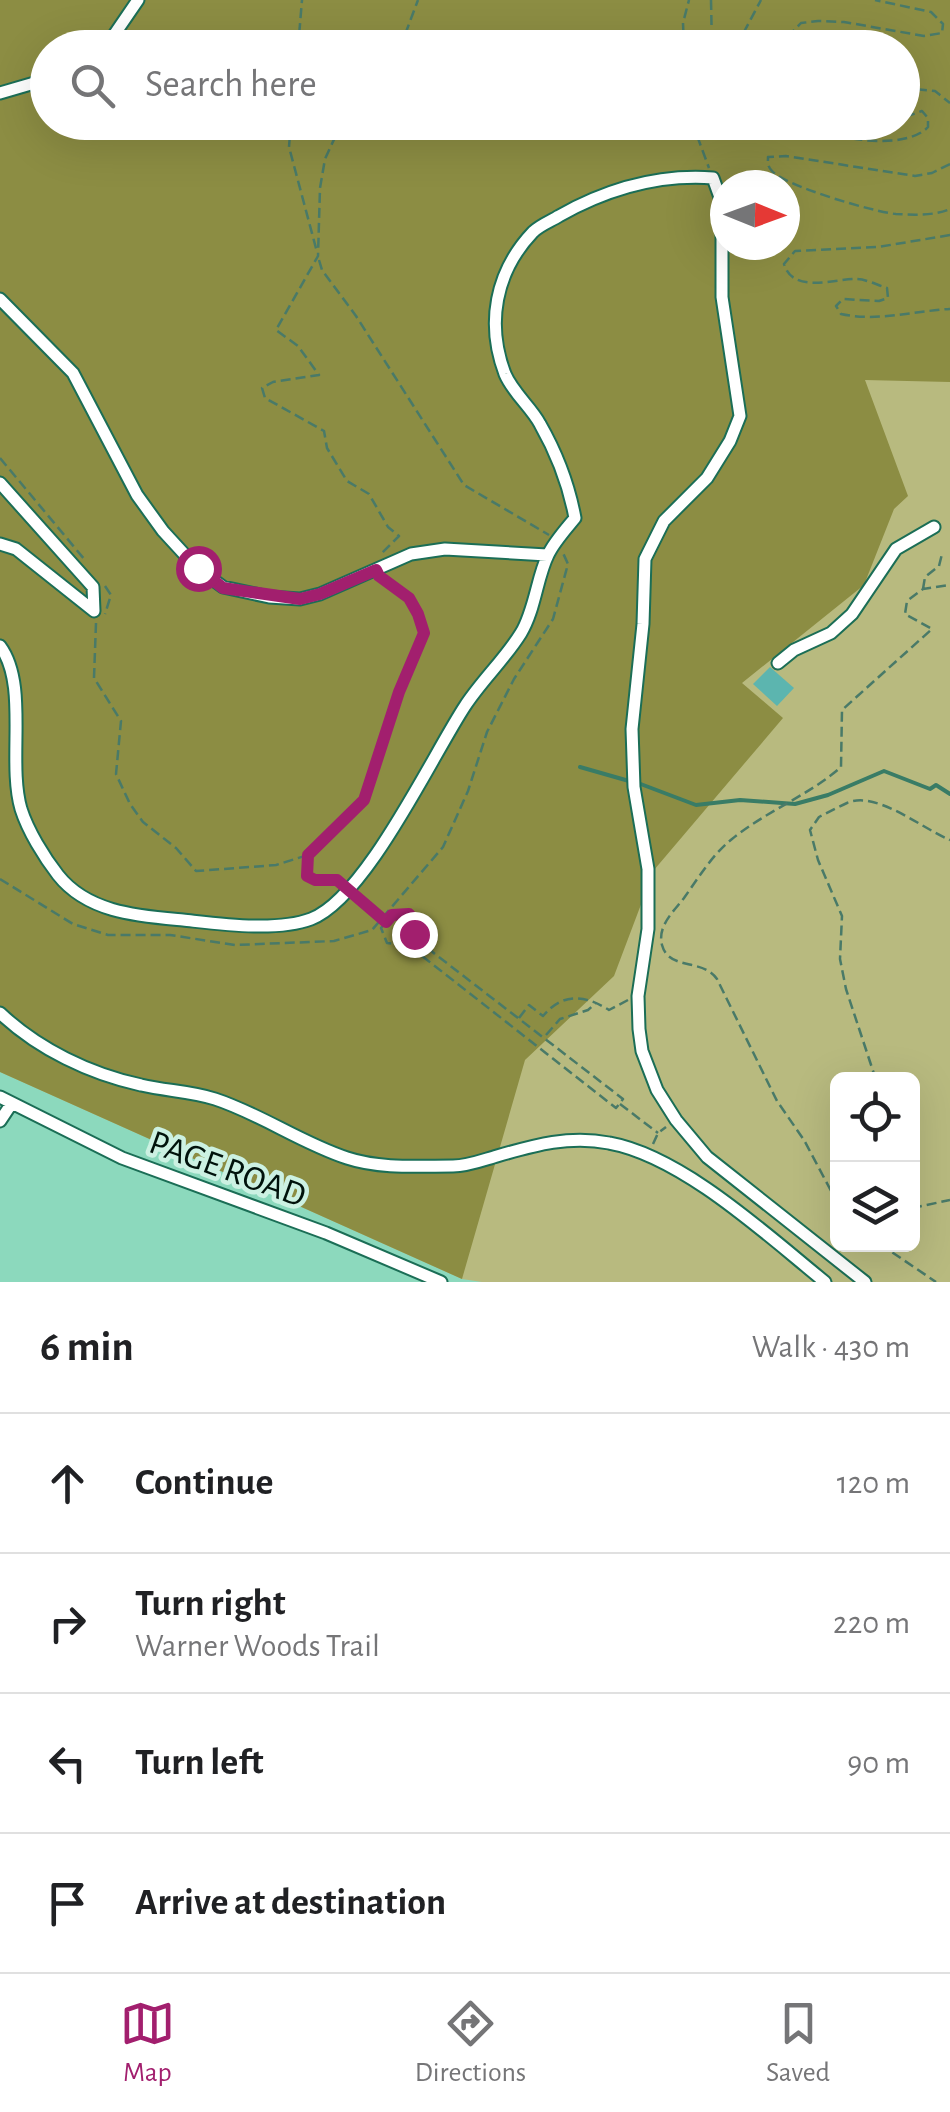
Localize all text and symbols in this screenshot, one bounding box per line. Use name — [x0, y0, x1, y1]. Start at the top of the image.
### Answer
search box — [30, 30, 920, 140]
icon: search — [65, 58, 120, 113]
text: Search here — [145, 66, 317, 104]
north arrow — [710, 170, 800, 260]
route start — [176, 546, 222, 592]
route end — [392, 912, 438, 958]
map controls — [830, 1072, 920, 1252]
button: locate — [830, 1072, 920, 1162]
street label: PAGE ROAD — [145, 1125, 310, 1214]
button: layers — [830, 1162, 920, 1252]
text: 6 min — [40, 1326, 134, 1368]
text: Walk · 430 m — [752, 1331, 910, 1363]
icon: ahead — [40, 1456, 95, 1511]
text: Continue — [135, 1464, 273, 1502]
text: 120 m — [837, 1467, 910, 1499]
text: Turn right — [135, 1585, 285, 1623]
icon: right — [40, 1596, 95, 1651]
text: 220 m — [833, 1607, 910, 1639]
text: Warner Woods Trail — [135, 1630, 380, 1662]
icon: left — [40, 1736, 95, 1791]
text: Turn left — [135, 1744, 263, 1782]
text: 90 m — [847, 1747, 910, 1779]
icon: arrive — [40, 1876, 95, 1931]
text: Arrive at destination — [135, 1884, 446, 1922]
tab: Map — [120, 1996, 175, 2090]
tab: Directions — [415, 1996, 526, 2090]
tab: Saved — [766, 1996, 830, 2090]

